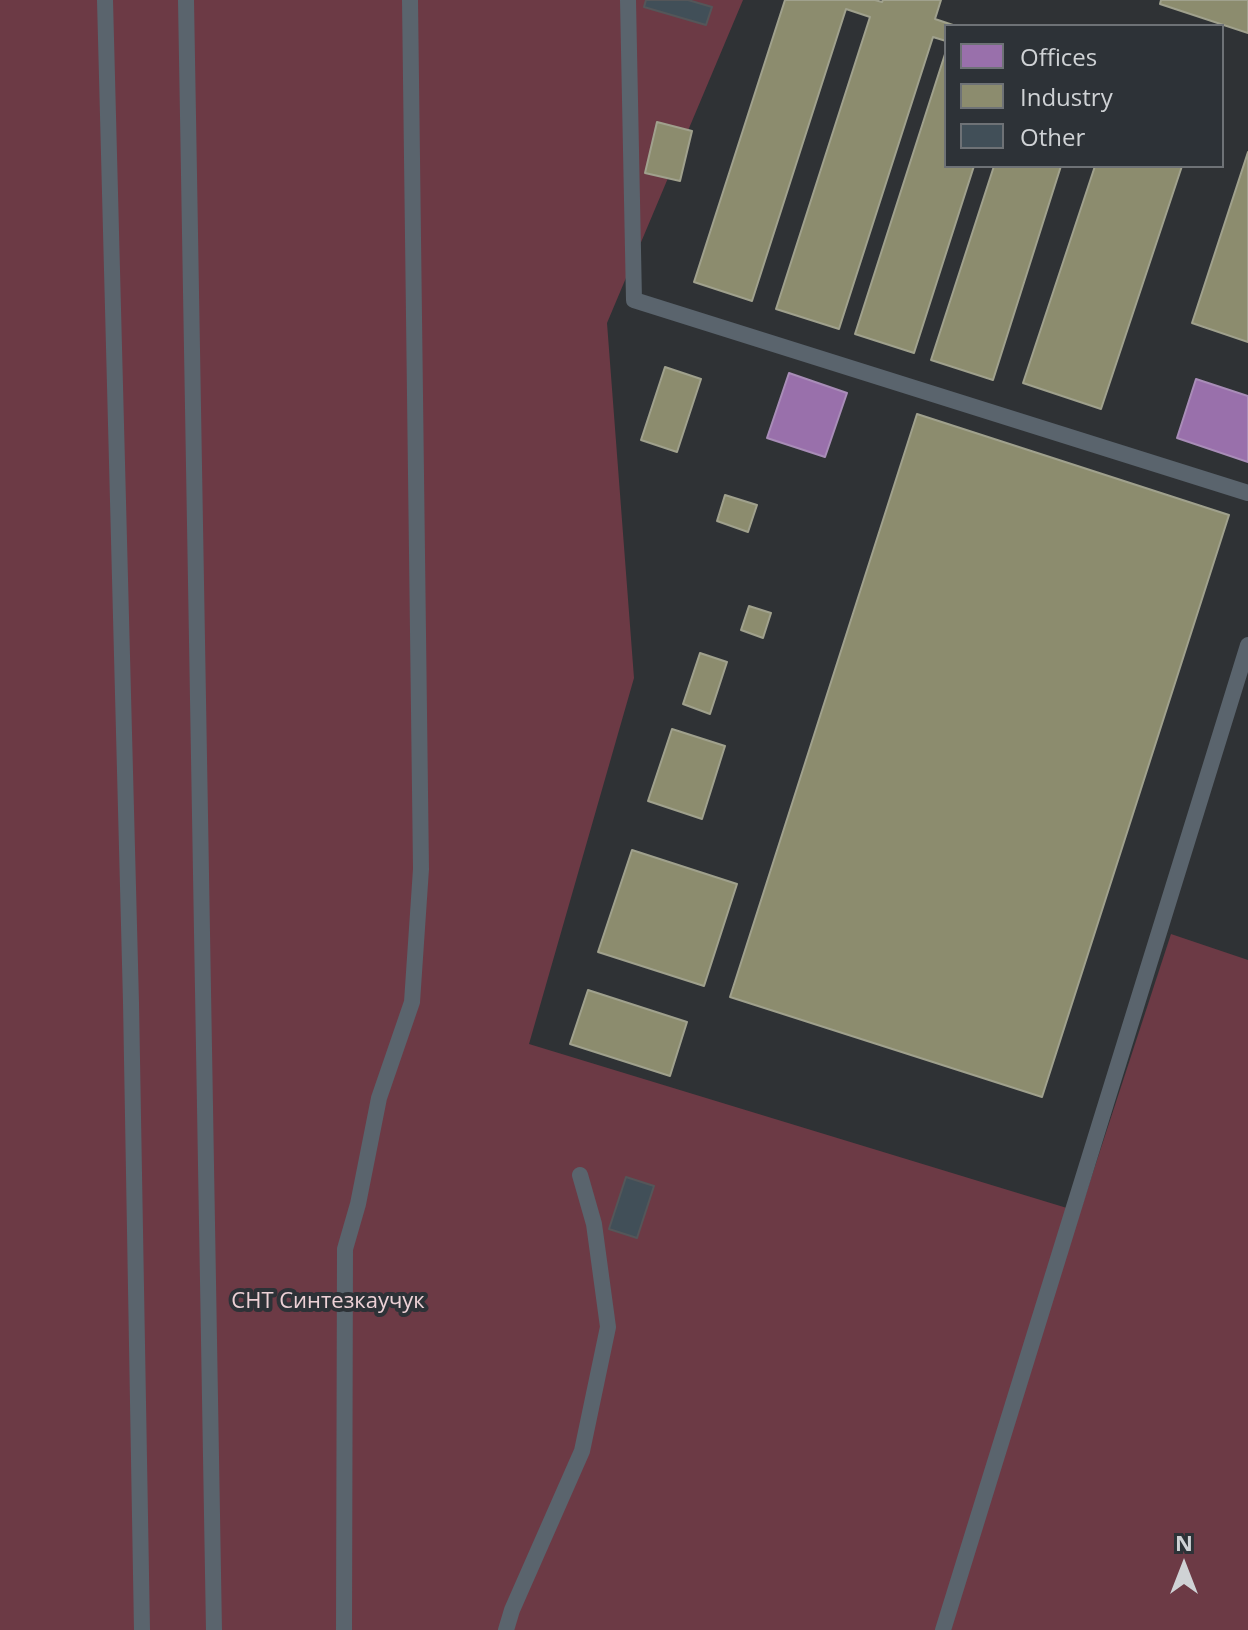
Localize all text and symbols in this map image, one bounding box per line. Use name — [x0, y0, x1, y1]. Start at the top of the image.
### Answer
legend — [944, 24, 1224, 168]
text: Offices — [1020, 40, 1097, 73]
text: Industry — [1020, 80, 1113, 113]
text: Other — [1020, 120, 1085, 153]
park label: СНТ Синтезкаучук — [231, 1289, 425, 1315]
north arrow — [1144, 1526, 1224, 1606]
text: N — [1175, 1527, 1193, 1557]

